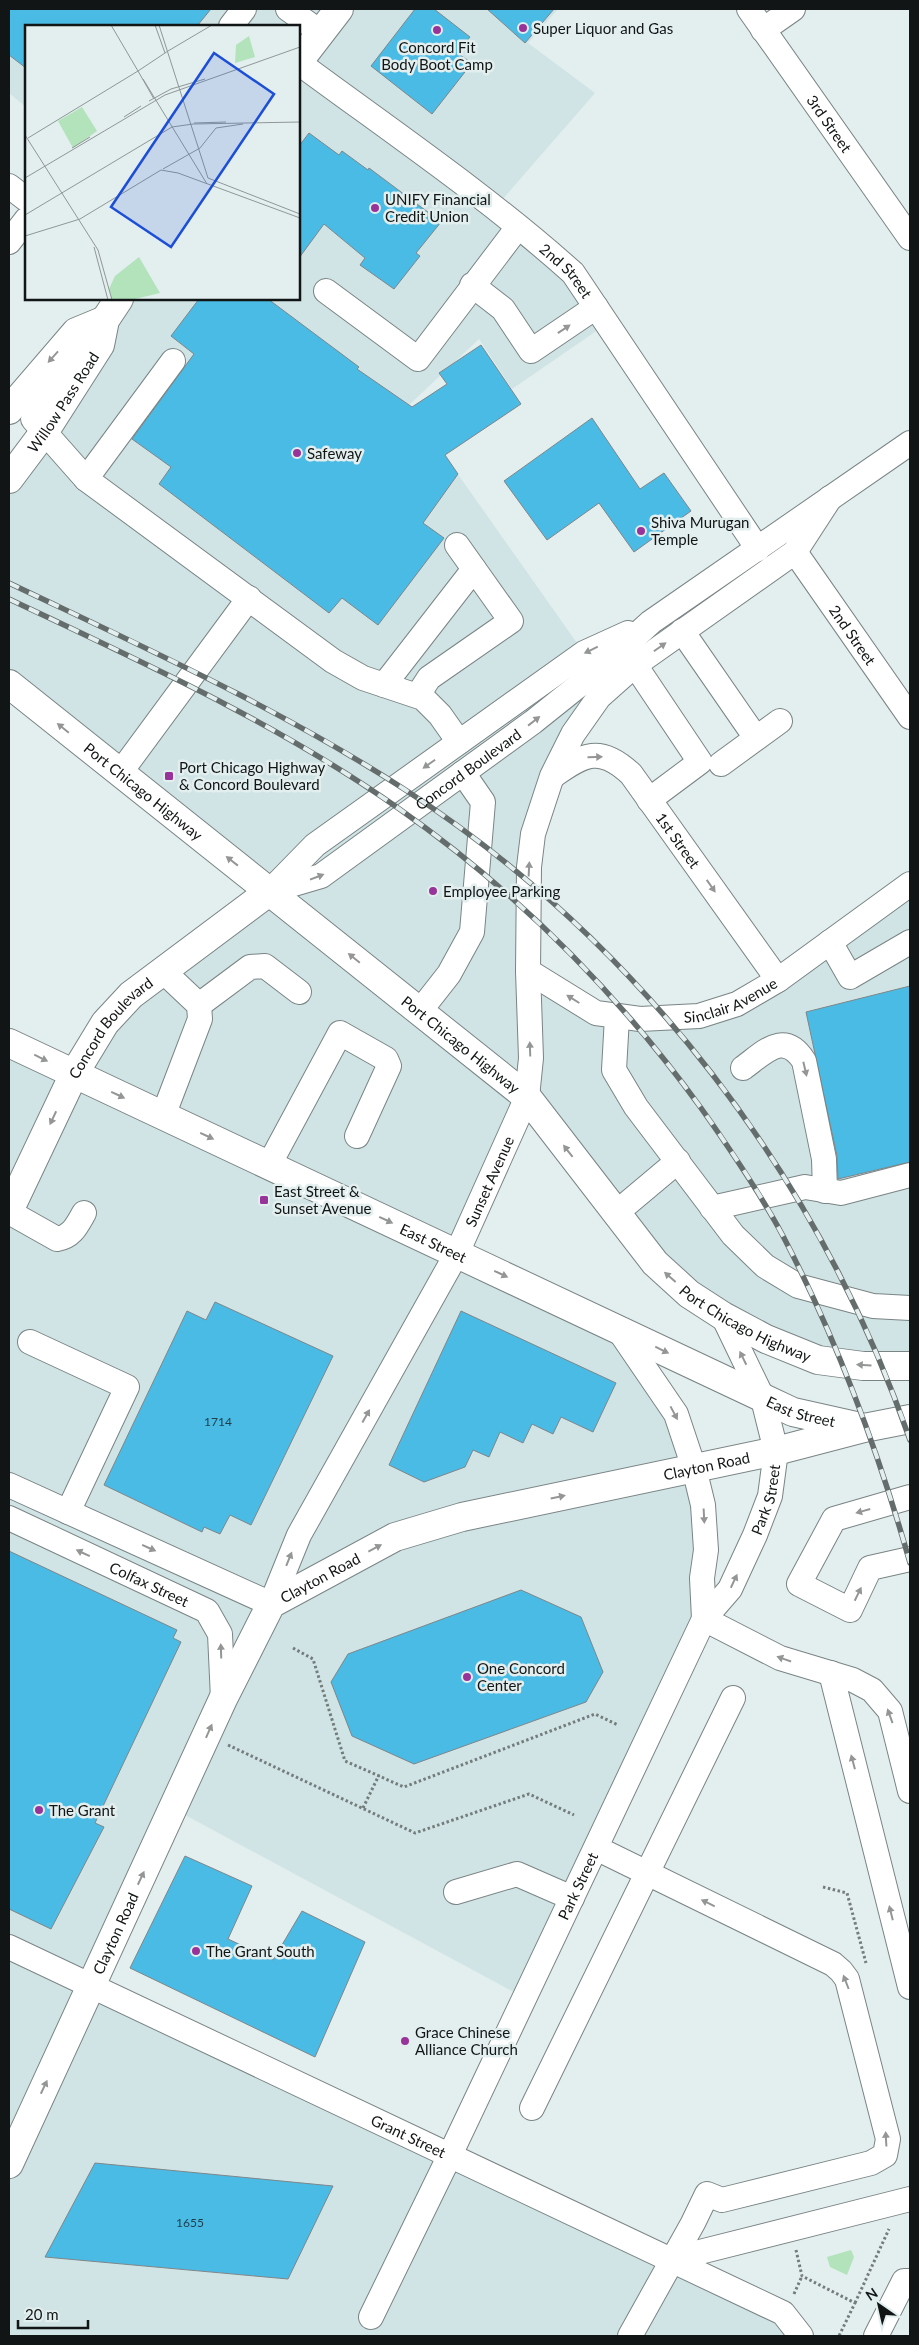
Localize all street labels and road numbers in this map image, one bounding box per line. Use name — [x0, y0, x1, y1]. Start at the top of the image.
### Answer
street label: 3rd Street — [803, 91, 856, 156]
street label: 2nd Street — [536, 239, 596, 302]
street label: Willow Pass Road — [23, 349, 102, 456]
street label: 2nd Street — [826, 601, 880, 669]
street label: Concord Boulevard — [412, 725, 524, 813]
street label: Port Chicago Highway — [81, 739, 207, 844]
street label: 1st Street — [652, 809, 705, 872]
street label: Concord Boulevard — [64, 973, 156, 1082]
street label: Sinclair Avenue — [683, 974, 780, 1026]
street label: Port Chicago Highway — [398, 992, 524, 1097]
street label: Sunset Avenue — [461, 1133, 517, 1230]
street label: East Street — [397, 1219, 470, 1266]
street label: Port Chicago Highway — [676, 1281, 814, 1365]
street label: East Street — [764, 1392, 838, 1430]
street label: Clayton Road — [662, 1448, 751, 1483]
street label: Park Street — [747, 1462, 783, 1537]
street label: Clayton Road — [277, 1549, 363, 1606]
street label: Colfax Street — [107, 1558, 192, 1610]
street label: Park Street — [554, 1849, 601, 1923]
street label: Clayton Road — [89, 1890, 142, 1977]
street label: Grant Street — [368, 2111, 449, 2162]

